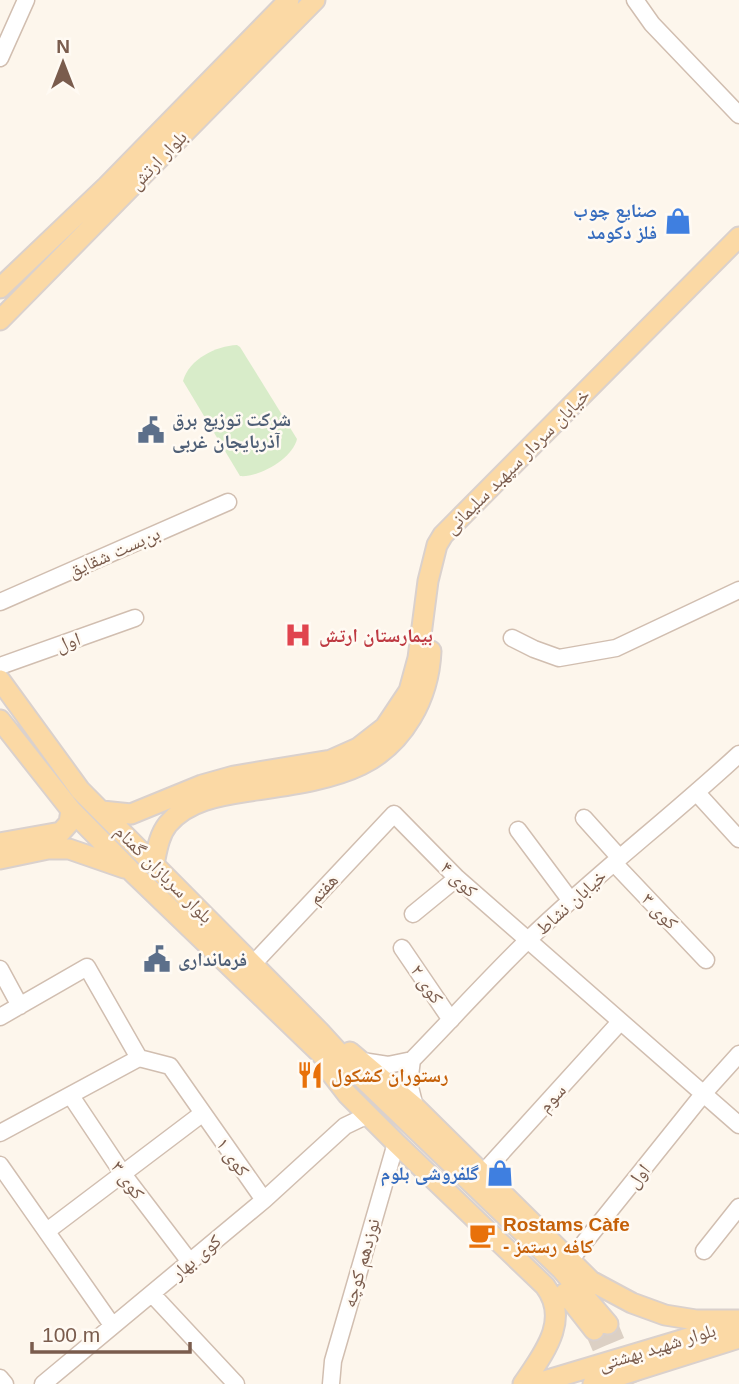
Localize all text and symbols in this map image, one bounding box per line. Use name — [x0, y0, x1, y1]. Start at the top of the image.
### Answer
north arrow — [28, 28, 98, 98]
text: N — [56, 36, 70, 57]
street label: بلوار ارتش — [125, 126, 192, 194]
place label: صنایع چوب فلز دکومد — [573, 200, 657, 243]
shop icon: صنایع چوب فلز دکومد — [663, 206, 693, 236]
street label: خیابان سردار سپهبد سلیمانی — [440, 384, 595, 539]
place label: شرکت توزیع برق آذربایجان غربی — [172, 409, 291, 453]
public building icon: شرکت توزیع برق آذربایجان غربی — [136, 415, 166, 445]
street label: بن‌بست شقایق — [65, 522, 164, 583]
hospital icon: بیمارستان ارتش — [283, 620, 313, 650]
place label: بیمارستان ارتش — [319, 625, 433, 647]
street label: اول — [53, 628, 83, 657]
street label: بلوار سربازان گمنام — [109, 821, 217, 929]
street label: کوی ۴ — [436, 857, 482, 902]
street label: خیابان نشاط — [531, 865, 611, 940]
street label: هفتم — [304, 869, 344, 910]
street label: کوی ۳ — [637, 888, 682, 934]
public building icon: فرمانداری — [142, 944, 172, 974]
place label: فرمانداری — [178, 949, 247, 971]
street label: کوی ۲ — [406, 961, 448, 1008]
restaurant icon: رستوران کشکول — [295, 1060, 325, 1090]
place label: رستوران کشکول — [331, 1065, 448, 1087]
street label: سوم — [534, 1080, 572, 1118]
street label: کوی ۱ — [211, 1134, 254, 1181]
street label: کوی ۳ — [106, 1157, 149, 1204]
shop icon: گلفروشی بلوم — [485, 1158, 515, 1188]
street label: اول — [622, 1160, 655, 1193]
place label: گلفروشی بلوم — [381, 1163, 480, 1187]
place label: Rostams Càfe - کافه رستمز — [503, 1214, 630, 1257]
street label: نوزدهم کوچه — [338, 1216, 386, 1311]
cafe icon: Rostams Càfe - کافه رستمز — [467, 1220, 497, 1250]
street label: کوی بهار — [166, 1230, 226, 1285]
scale bar — [32, 1310, 189, 1354]
street label: بلوار شهید بهشتی — [596, 1319, 719, 1376]
text: 100 m — [42, 1323, 100, 1346]

